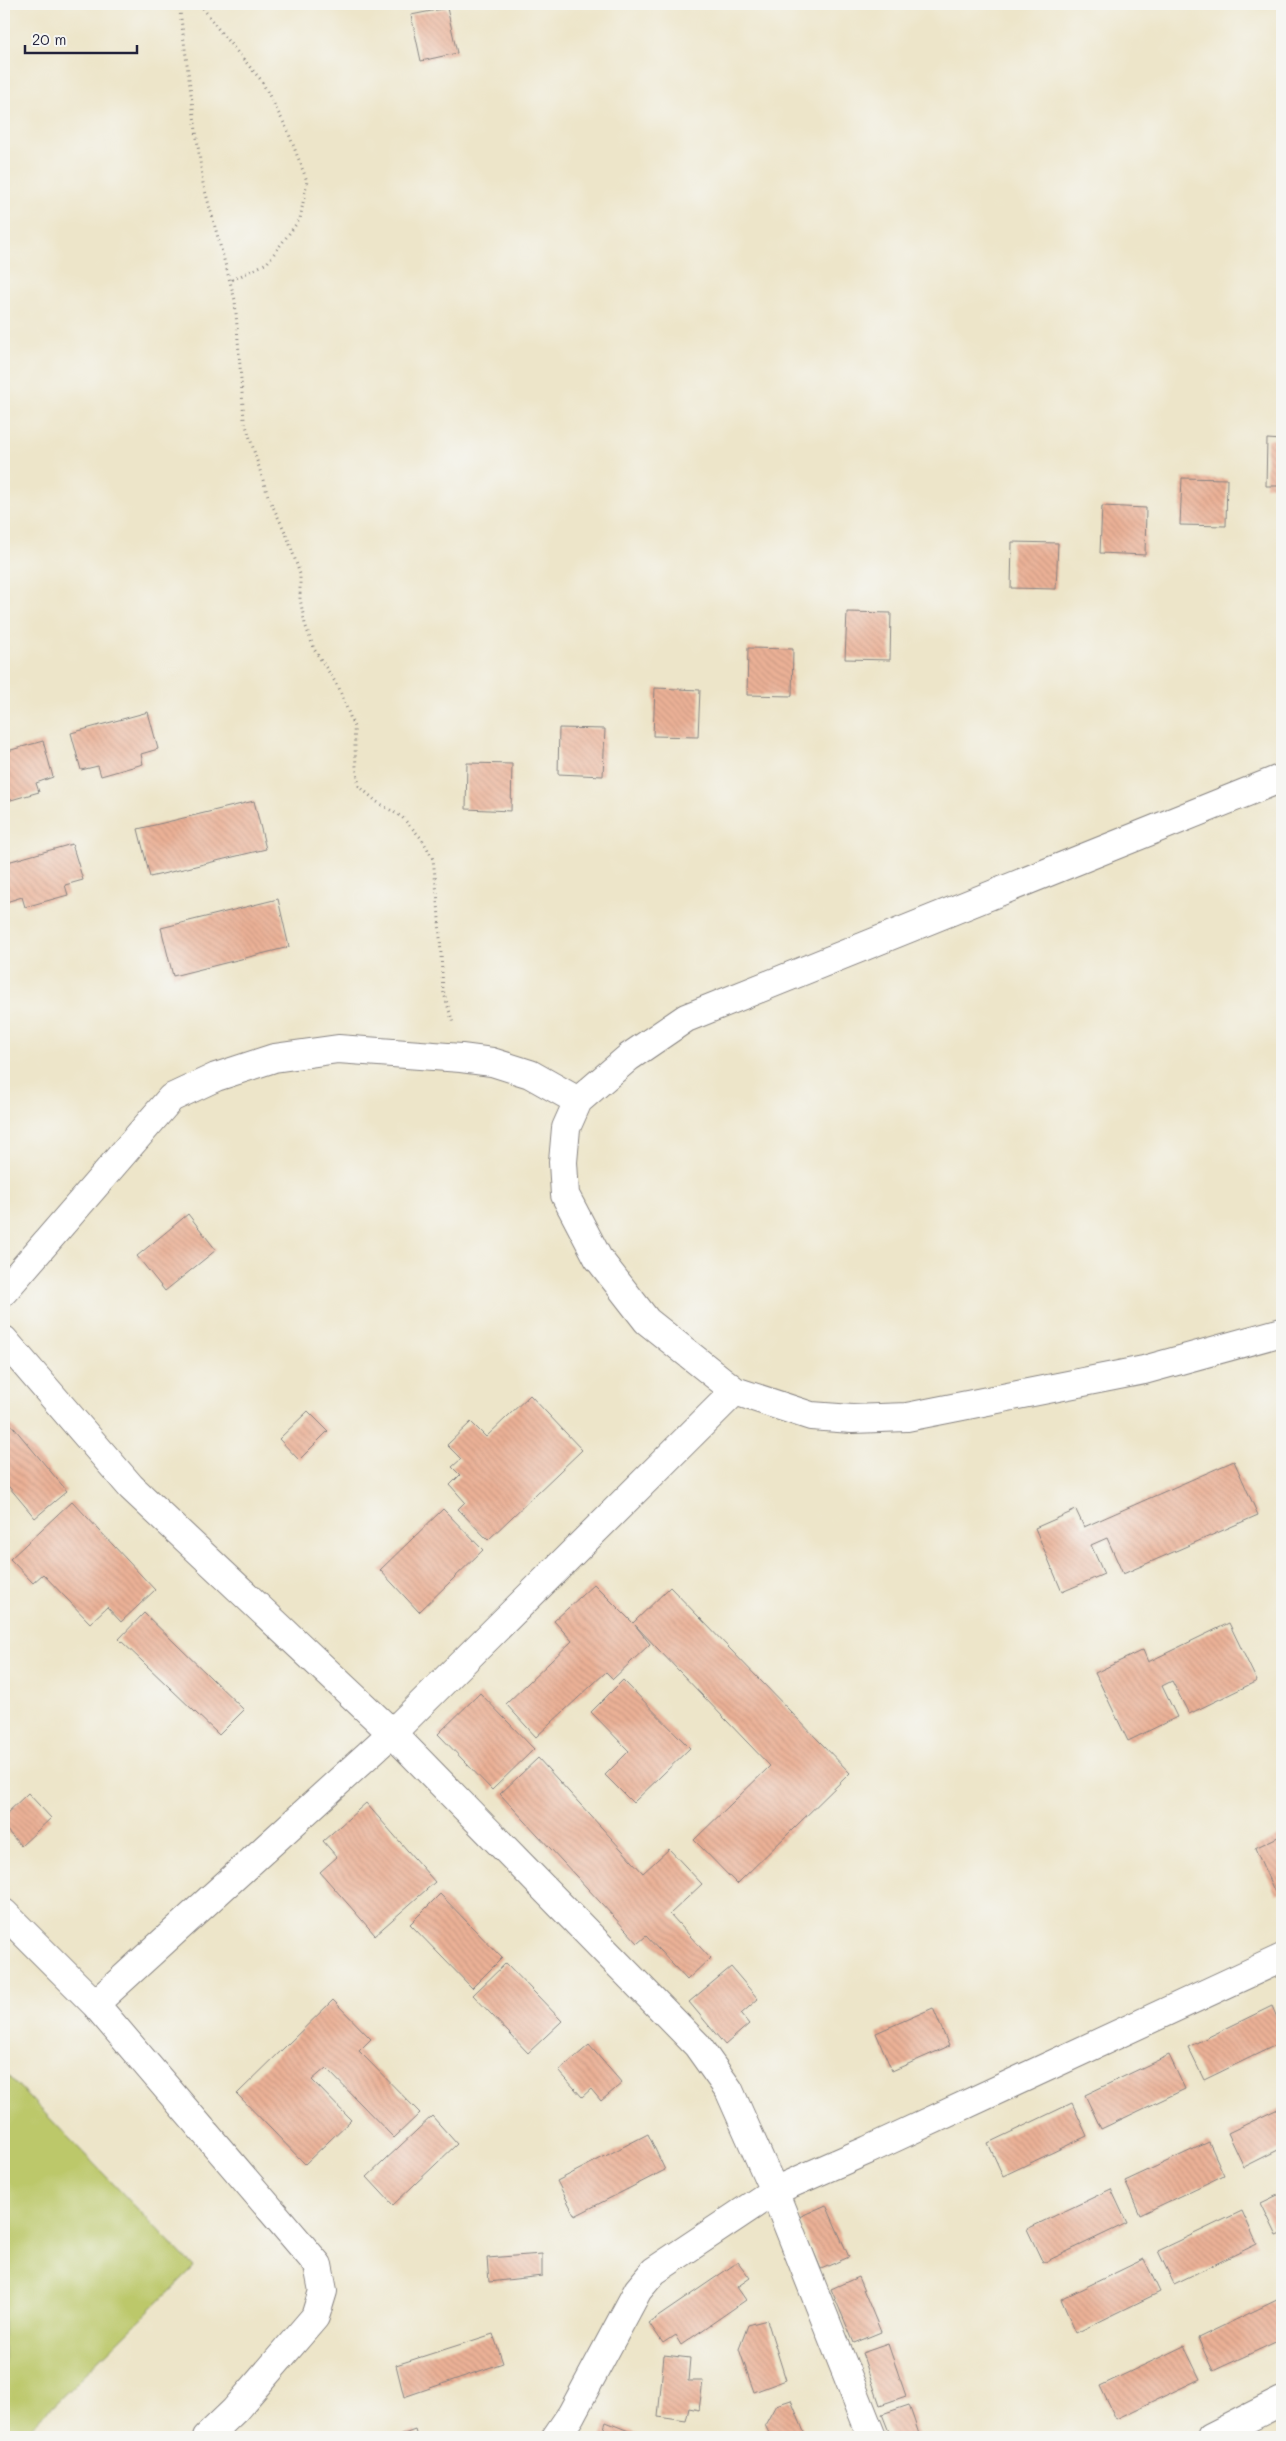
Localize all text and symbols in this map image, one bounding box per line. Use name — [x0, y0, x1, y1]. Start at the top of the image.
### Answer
scale bar — [25, 22, 138, 54]
text: 20 m — [32, 29, 66, 49]

